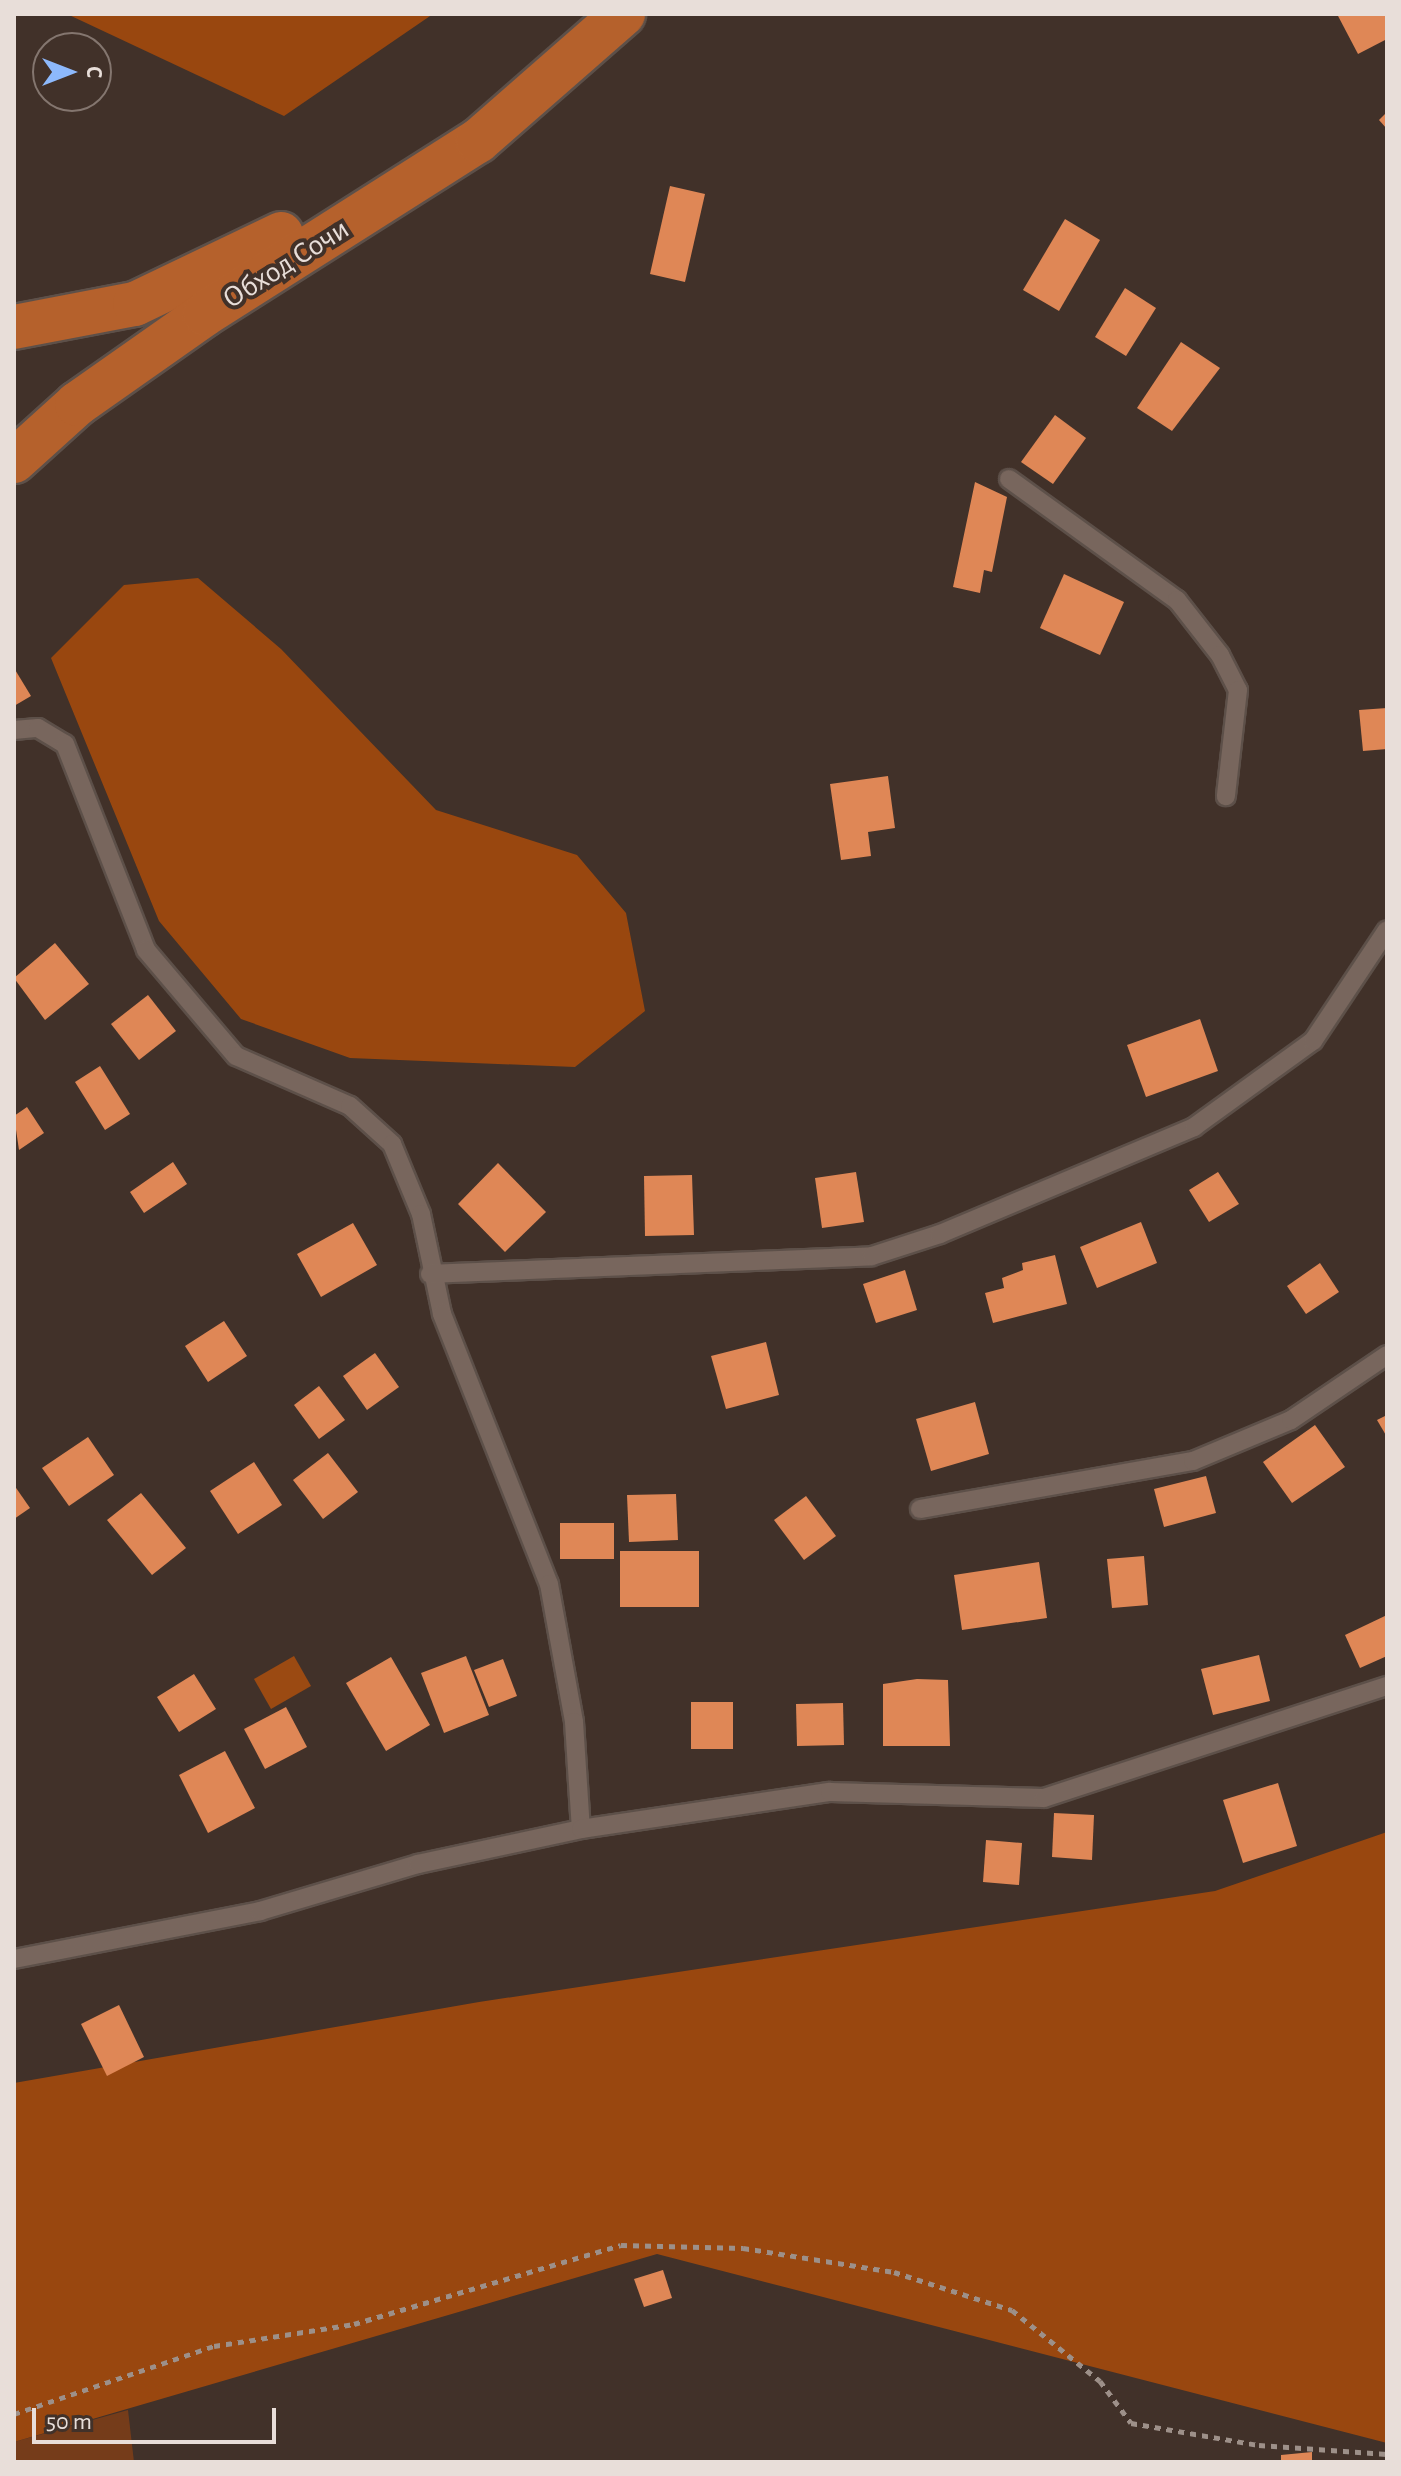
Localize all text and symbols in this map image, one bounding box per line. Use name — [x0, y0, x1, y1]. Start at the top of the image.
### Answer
north arrow — [32, 32, 112, 112]
text: С — [83, 66, 105, 78]
street label: Обход Сочи — [216, 211, 356, 317]
scale bar — [36, 2392, 280, 2442]
text: 50 m — [46, 2410, 92, 2434]

